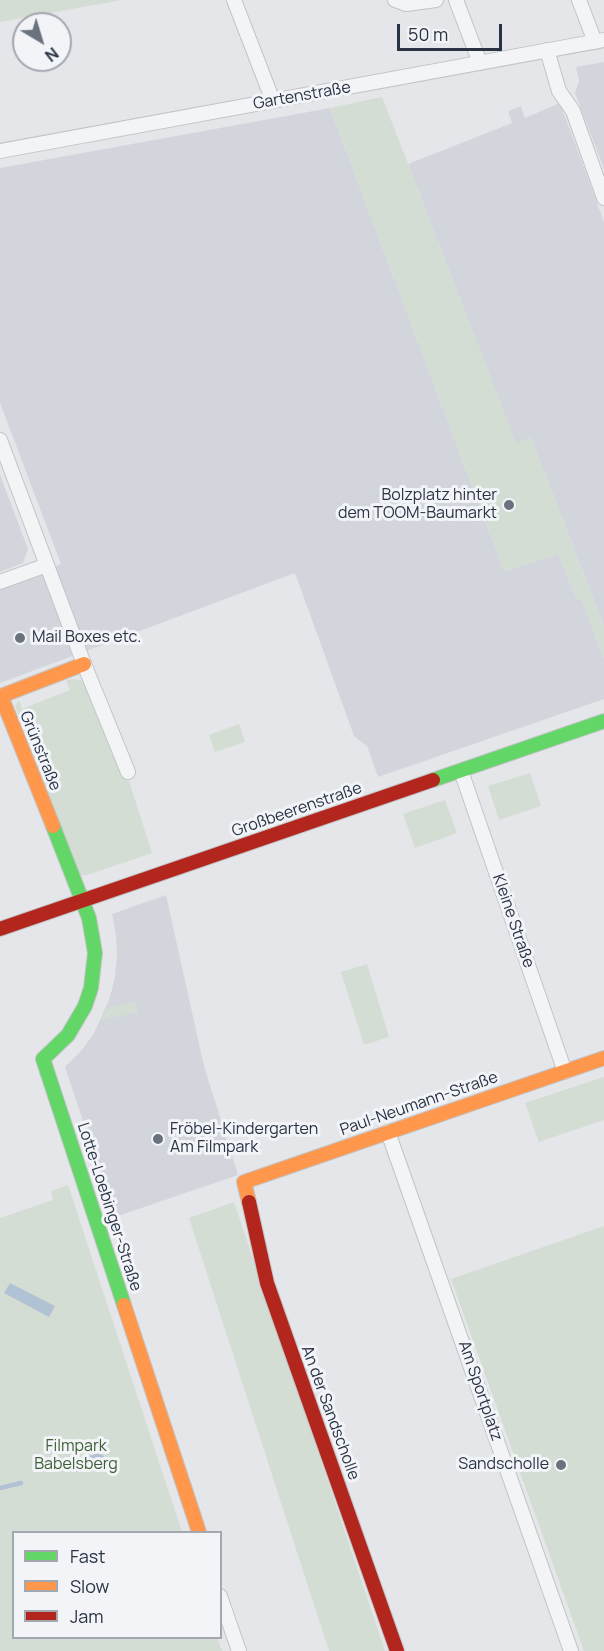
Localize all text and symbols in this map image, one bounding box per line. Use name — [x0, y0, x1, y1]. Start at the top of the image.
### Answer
north arrow — [12, 12, 72, 72]
scale bar — [400, 12, 505, 50]
text: 50 m — [408, 22, 448, 46]
text: N — [41, 42, 63, 67]
street label: Gartenstraße — [252, 78, 352, 114]
place label: Bolzplatz hinter dem TOOM-Baumarkt — [338, 486, 497, 524]
marker: Bolzplatz hinter dem TOOM-Baumarkt — [502, 498, 516, 512]
place label: Mail Boxes etc. — [32, 628, 141, 648]
marker: Mail Boxes etc. — [13, 631, 27, 645]
street label: Grünstraße — [15, 708, 65, 794]
street label: Großbeerenstraße — [230, 779, 364, 841]
street label: Kleine Straße — [488, 872, 538, 970]
street label: Paul-Neumann-Straße — [338, 1068, 500, 1140]
street label: Lotte-Loebinger-Straße — [73, 1120, 145, 1294]
place label: Fröbel-Kindergarten Am Filmpark — [170, 1120, 318, 1158]
marker: Fröbel-Kindergarten Am Filmpark — [151, 1132, 165, 1146]
street label: Am Sportplatz — [454, 1338, 506, 1444]
street label: An der Sandscholle — [297, 1343, 363, 1483]
park label: Filmpark Babelsberg — [34, 1437, 118, 1475]
place label: Sandscholle — [458, 1455, 549, 1475]
marker: Sandscholle — [554, 1458, 568, 1472]
legend — [12, 1531, 222, 1639]
text: Fast — [70, 1544, 105, 1568]
text: Slow — [70, 1574, 109, 1598]
text: Jam — [70, 1604, 104, 1628]

